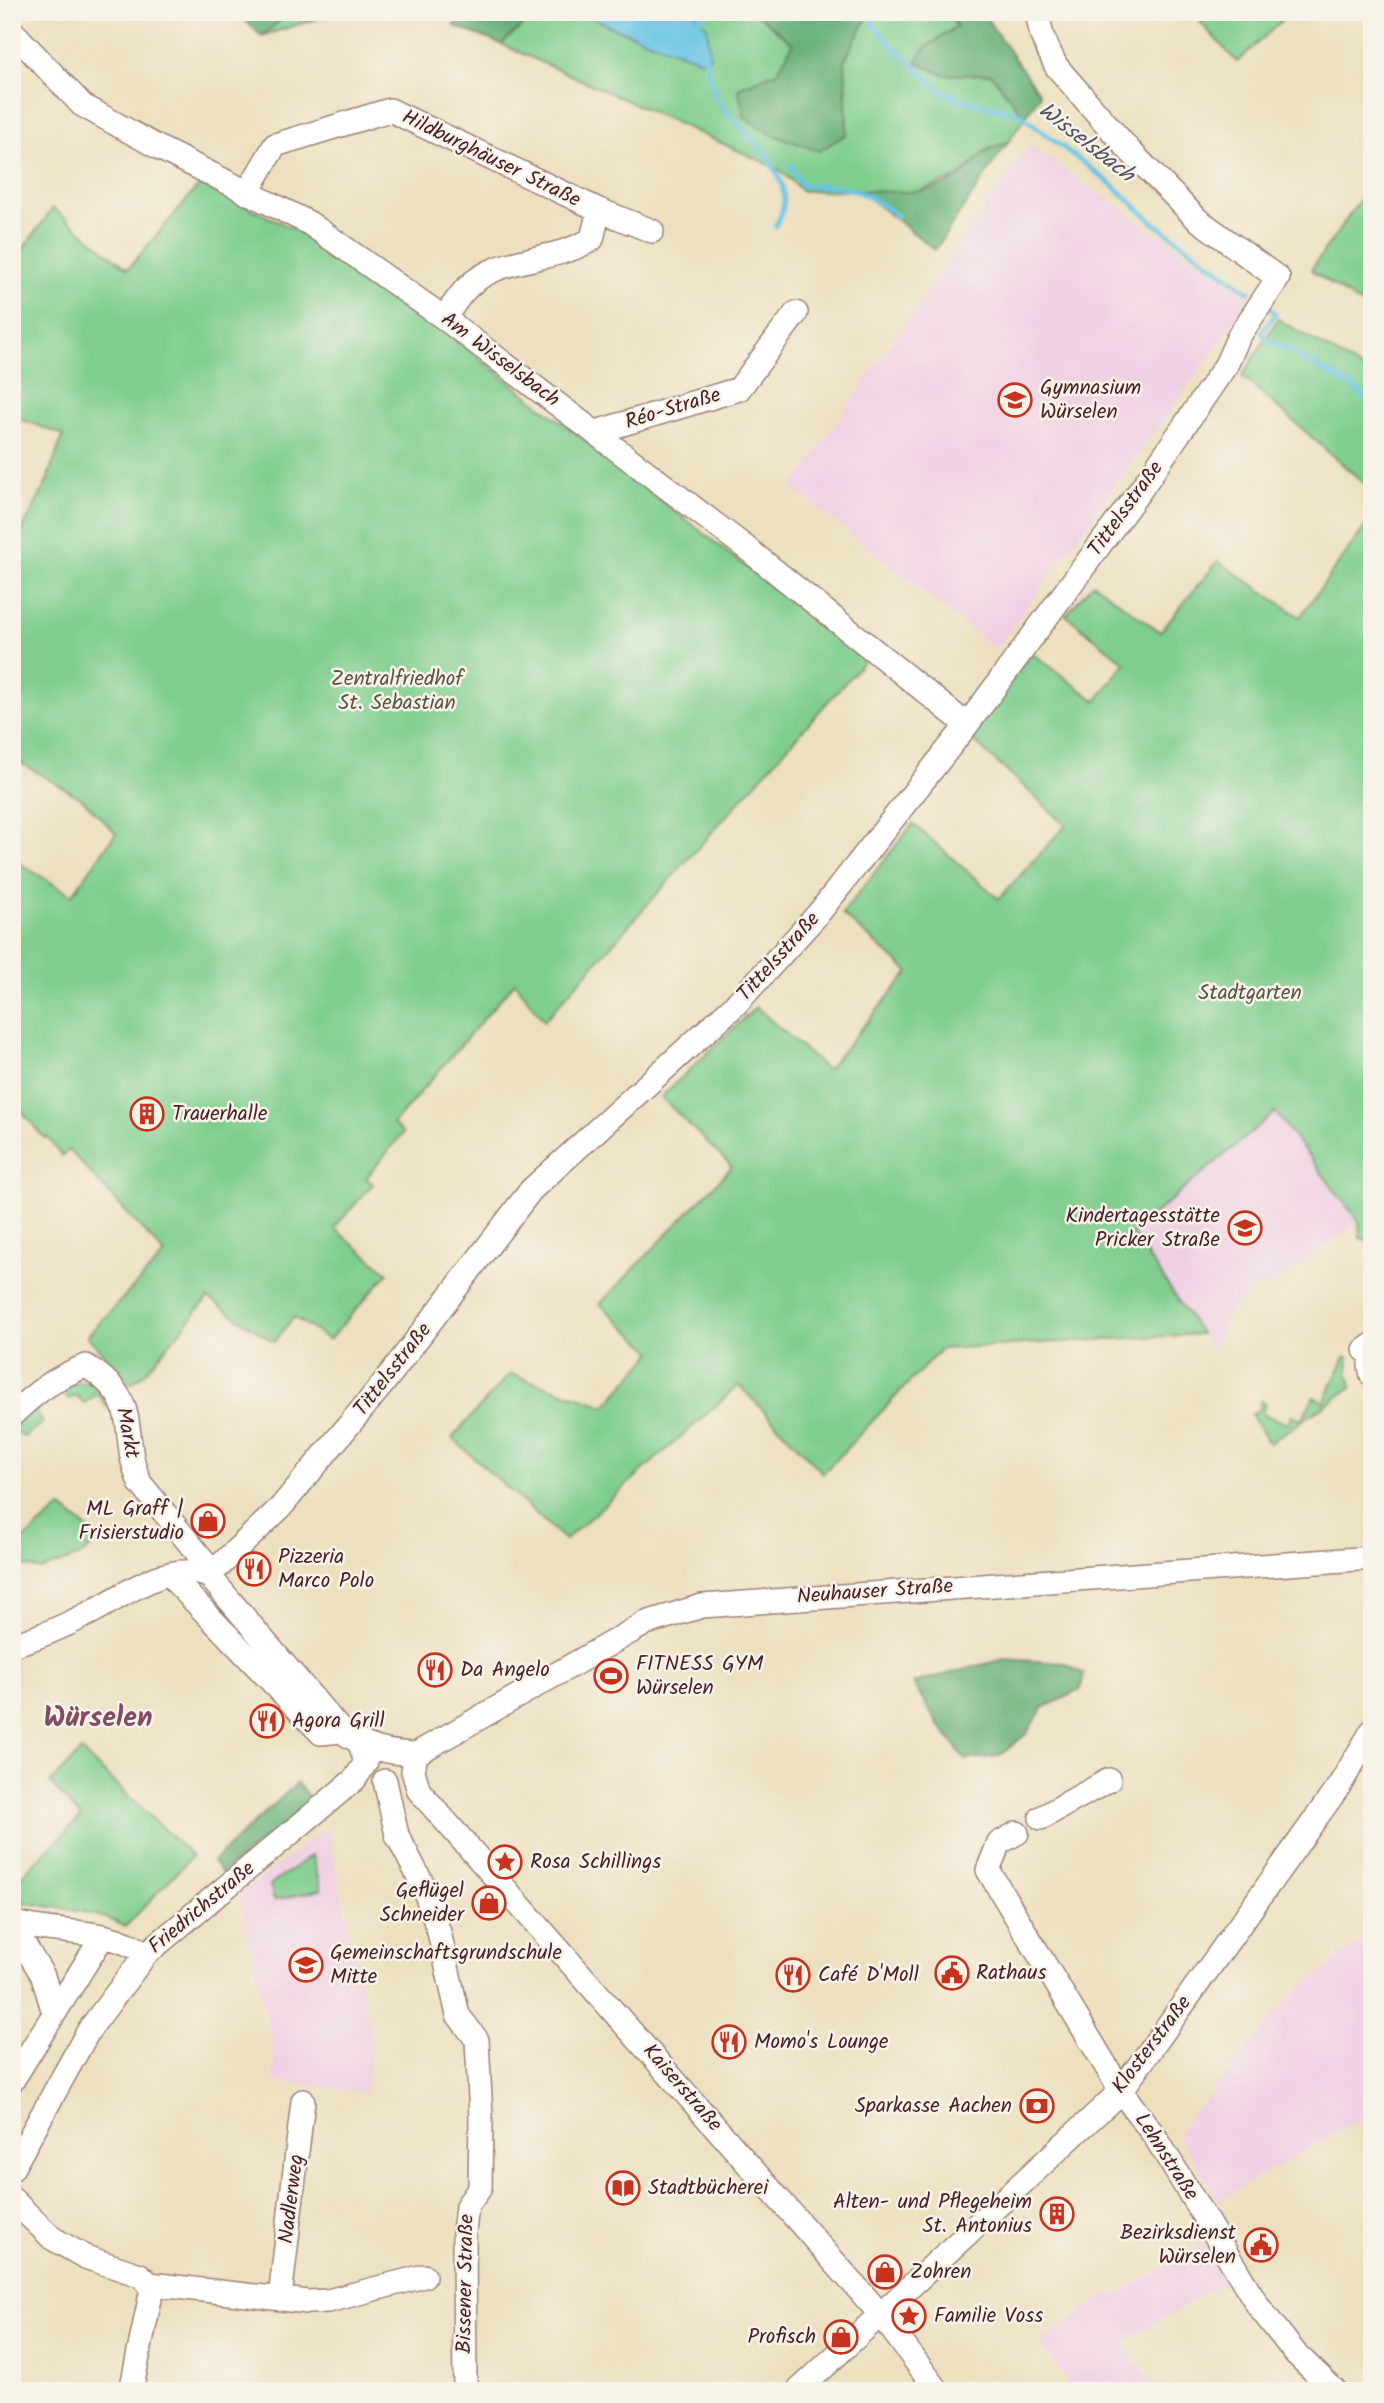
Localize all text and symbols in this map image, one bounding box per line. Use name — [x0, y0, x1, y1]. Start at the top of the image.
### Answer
water label: Wisselsbach — [1030, 94, 1143, 193]
street label: Hildburghäuser Straße — [396, 101, 587, 217]
street label: Am Wisselsbach — [433, 304, 567, 416]
place label: Gymnasium Würselen — [1040, 372, 1141, 429]
street label: Réo-Straße — [621, 379, 725, 439]
school or university icon: Gymnasium Würselen — [996, 381, 1034, 419]
street label: Tittelsstraße — [1080, 454, 1172, 564]
park label: Zentralfriedhof St. Sebastian — [331, 663, 465, 720]
street label: Tittelsstraße — [729, 904, 829, 1010]
park label: Stadtgarten — [1198, 977, 1302, 1010]
building icon: Trauerhalle — [128, 1095, 166, 1133]
place label: Trauerhalle — [172, 1098, 268, 1131]
place label: Kindertagesstätte Pricker Straße — [1065, 1200, 1221, 1257]
school or university icon: Kindertagesstätte Pricker Straße — [1226, 1209, 1264, 1247]
street label: Tittelsstraße — [346, 1315, 441, 1424]
street label: Markt — [106, 1405, 148, 1462]
place label: ML Graff | Frisierstudio — [79, 1493, 184, 1550]
shop icon: ML Graff | Frisierstudio — [189, 1502, 227, 1540]
place label: Pizzeria Marco Polo — [278, 1541, 374, 1598]
restaurant icon: Pizzeria Marco Polo — [235, 1550, 273, 1588]
street label: Neuhauser Straße — [796, 1570, 955, 1614]
place label: FITNESS GYM Würselen — [636, 1648, 764, 1705]
restaurant icon: Da Angelo — [416, 1651, 454, 1689]
place label: Da Angelo — [460, 1654, 550, 1687]
sports icon: FITNESS GYM Würselen — [592, 1657, 630, 1695]
district label: Würselen — [44, 1696, 152, 1741]
restaurant icon: Agora Grill — [248, 1702, 286, 1740]
place label: Agora Grill — [292, 1705, 385, 1738]
place icon: Rosa Schillings — [486, 1843, 524, 1881]
place label: Rosa Schillings — [530, 1846, 661, 1879]
street label: Friedrichstraße — [141, 1853, 263, 1963]
place label: Geflügel Schneider — [380, 1875, 465, 1932]
shop icon: Geflügel Schneider — [470, 1884, 508, 1922]
place label: Gemeinschaftsgrundschule Mitte — [330, 1937, 562, 1994]
school or university icon: Gemeinschaftsgrundschule Mitte — [287, 1946, 325, 1984]
public building icon: Rathaus — [933, 1954, 971, 1992]
restaurant icon: Café D'Moll — [774, 1956, 812, 1994]
place label: Rathaus — [976, 1957, 1046, 1990]
place label: Café D'Moll — [818, 1959, 919, 1992]
street label: Klosterstraße — [1104, 1988, 1200, 2101]
restaurant icon: Momo's Lounge — [710, 2023, 748, 2061]
place label: Momo's Lounge — [754, 2026, 889, 2059]
street label: Kaiserstraße — [634, 2036, 730, 2140]
bank icon: Sparkasse Aachen — [1018, 2087, 1056, 2125]
place label: Sparkasse Aachen — [855, 2090, 1012, 2123]
street label: Lehnstraße — [1125, 2107, 1207, 2208]
street label: Nadlerweg — [270, 2152, 314, 2246]
library icon: Stadtbücherei — [604, 2169, 642, 2207]
place label: Stadtbücherei — [648, 2172, 769, 2205]
place label: Alten- und Pflegeheim St. Antonius — [833, 2186, 1032, 2243]
building icon: Alten- und Pflegeheim St. Antonius — [1038, 2195, 1076, 2233]
street label: Bissener Straße — [448, 2213, 484, 2354]
place label: Bezirksdienst Würselen — [1120, 2217, 1237, 2274]
public building icon: Bezirksdienst Würselen — [1242, 2226, 1280, 2264]
shop icon: Zohren — [866, 2253, 904, 2291]
place label: Zohren — [910, 2256, 971, 2289]
place icon: Familie Voss — [890, 2297, 928, 2335]
place label: Familie Voss — [934, 2300, 1043, 2333]
shop icon: Profisch — [822, 2318, 860, 2356]
place label: Profisch — [747, 2321, 816, 2354]

